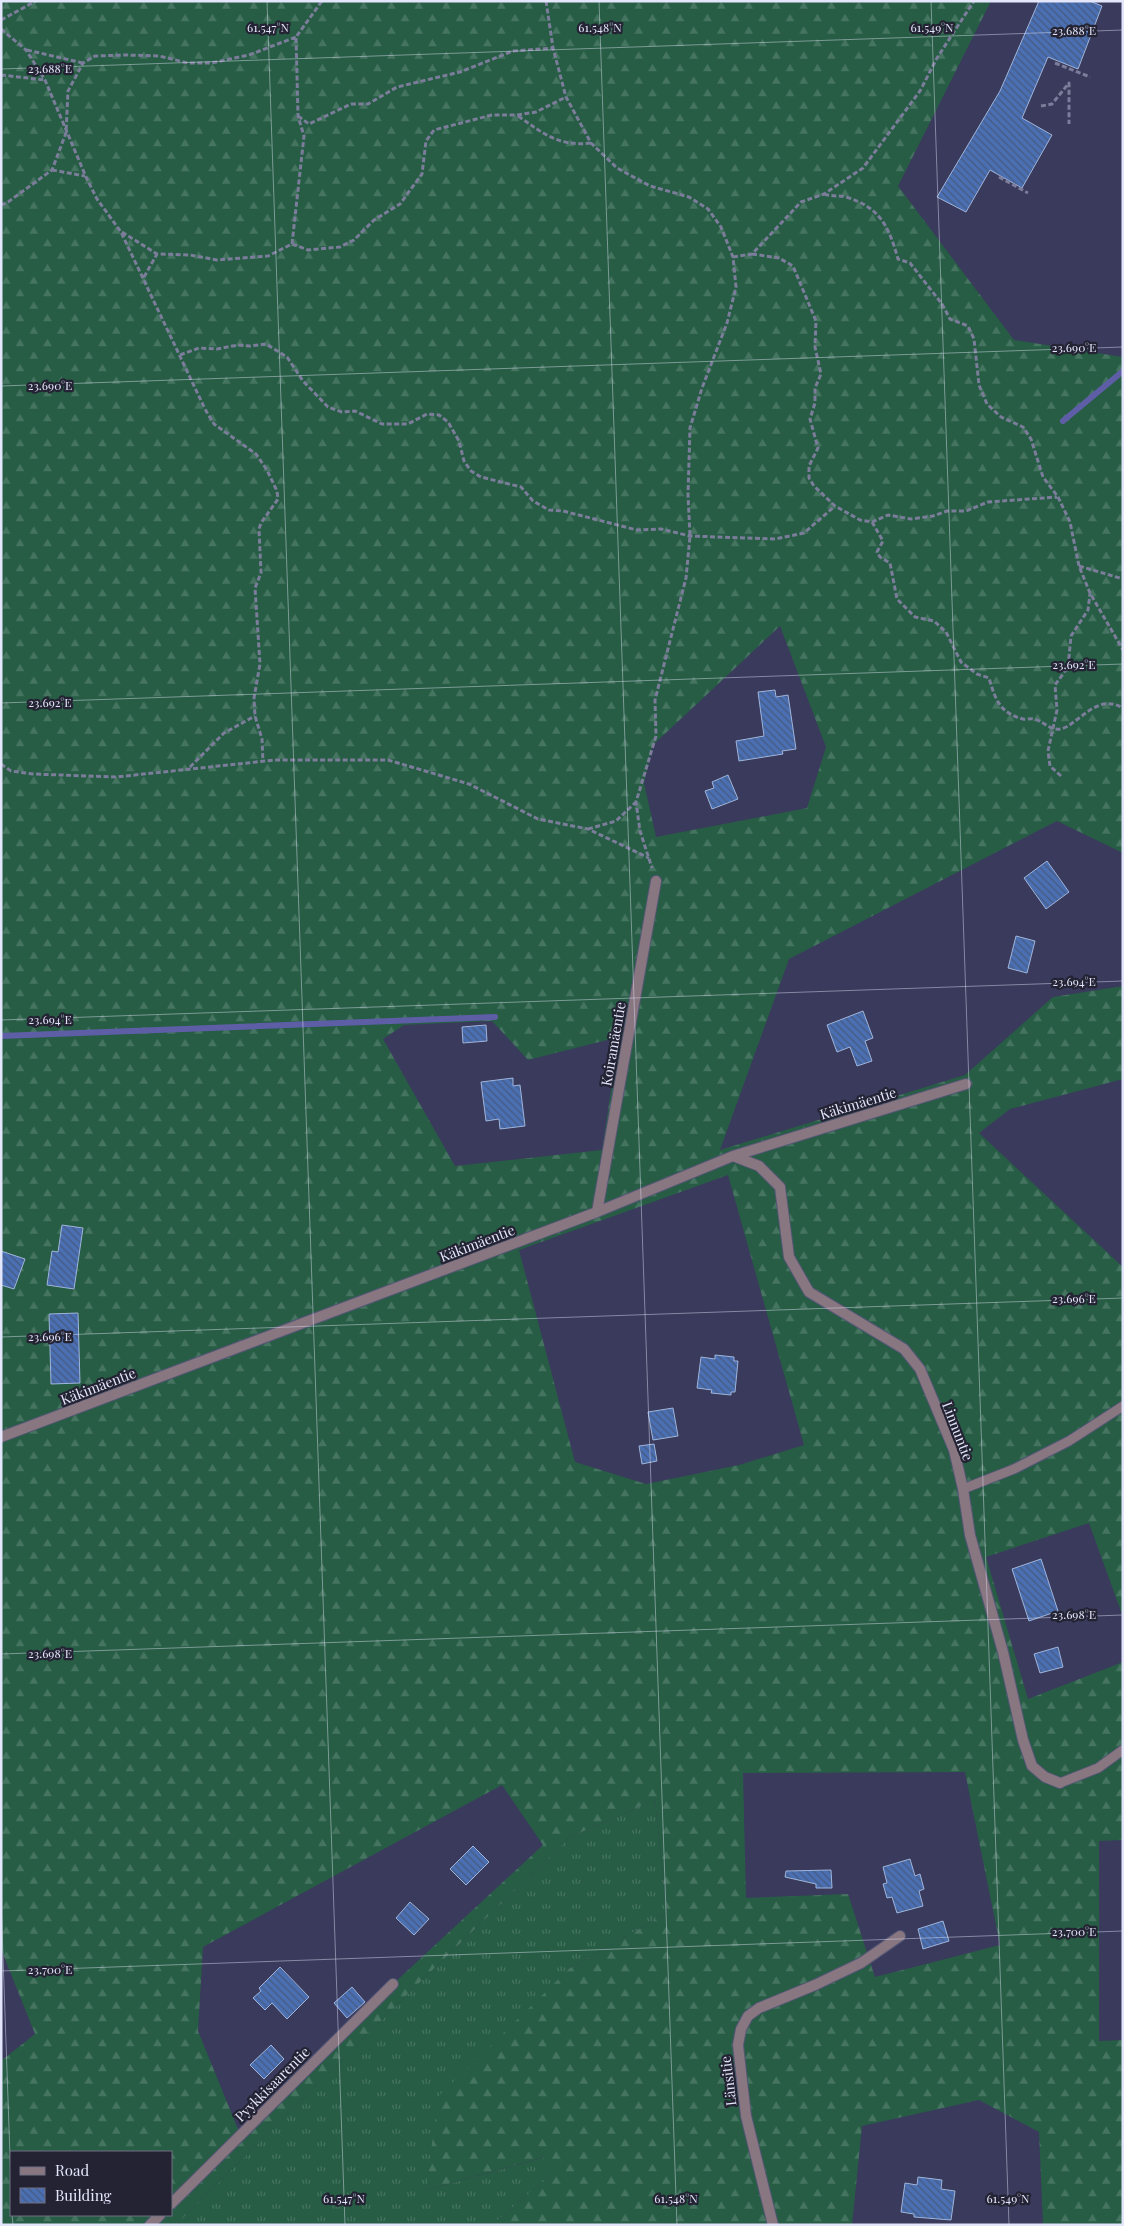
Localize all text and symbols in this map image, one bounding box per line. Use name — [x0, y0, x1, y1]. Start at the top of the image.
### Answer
text: 61.547°N — [247, 19, 289, 35]
text: 61.548°N — [578, 19, 622, 35]
text: 61.549°N — [911, 19, 954, 35]
text: 23.688°E — [1052, 22, 1096, 38]
text: 23.688°E — [28, 60, 72, 76]
text: 23.690°E — [1052, 339, 1096, 355]
text: 23.690°E — [28, 377, 72, 393]
text: 23.692°E — [1052, 656, 1096, 672]
text: 23.692°E — [28, 694, 72, 710]
text: 23.694°E — [1052, 973, 1096, 989]
street label: Koiramäentie — [596, 1000, 630, 1088]
text: 23.694°E — [28, 1011, 72, 1027]
street label: Käkimäentie — [817, 1082, 899, 1124]
street label: Käkimäentie — [437, 1220, 517, 1266]
text: 23.696°E — [1052, 1290, 1096, 1306]
text: 23.696°E — [28, 1328, 72, 1344]
street label: Käkimäentie — [58, 1363, 138, 1409]
street label: Linnuntie — [938, 1399, 978, 1463]
text: 23.698°E — [1052, 1606, 1096, 1622]
text: 23.698°E — [28, 1645, 72, 1661]
text: 23.700°E — [1052, 1923, 1096, 1939]
text: 23.700°E — [28, 1961, 72, 1977]
street label: Pyykkisaarentie — [230, 2042, 314, 2126]
street label: Länsitie — [716, 2055, 740, 2107]
legend — [10, 2151, 172, 2216]
text: Road — [55, 2160, 89, 2180]
text: Building — [55, 2185, 112, 2205]
text: 61.547°N — [323, 2190, 365, 2206]
text: 61.548°N — [654, 2190, 698, 2206]
text: 61.549°N — [987, 2190, 1030, 2206]

